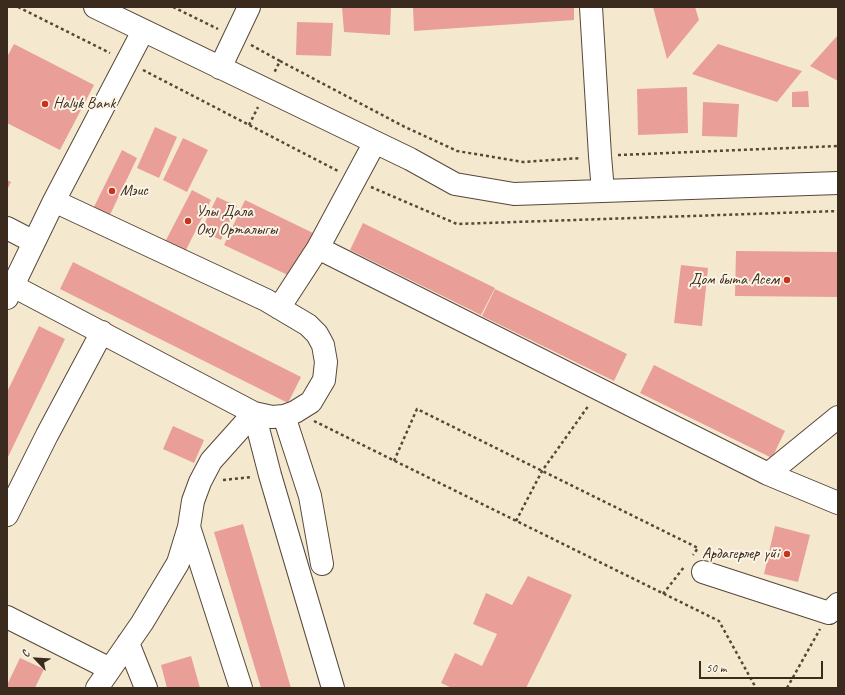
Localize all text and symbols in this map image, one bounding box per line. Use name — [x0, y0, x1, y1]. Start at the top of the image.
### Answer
place label: Halyk Bank — [53, 94, 115, 114]
marker: Halyk Bank — [40, 99, 50, 109]
place label: Мэис — [120, 181, 148, 201]
marker: Мэис — [107, 186, 117, 196]
place label: Улы Дала Оку Орталыгы — [196, 202, 277, 240]
marker: Улы Дала Оку Орталыгы — [183, 216, 193, 226]
place label: Дом быта Асем — [689, 270, 779, 290]
marker: Дом быта Асем — [782, 275, 792, 285]
place label: Ардагерлер үйі — [702, 544, 779, 564]
marker: Ардагерлер үйі — [782, 549, 792, 559]
north arrow — [16, 639, 56, 679]
text: С — [18, 649, 33, 659]
scale bar — [701, 653, 825, 679]
text: 50 m — [706, 660, 726, 676]

